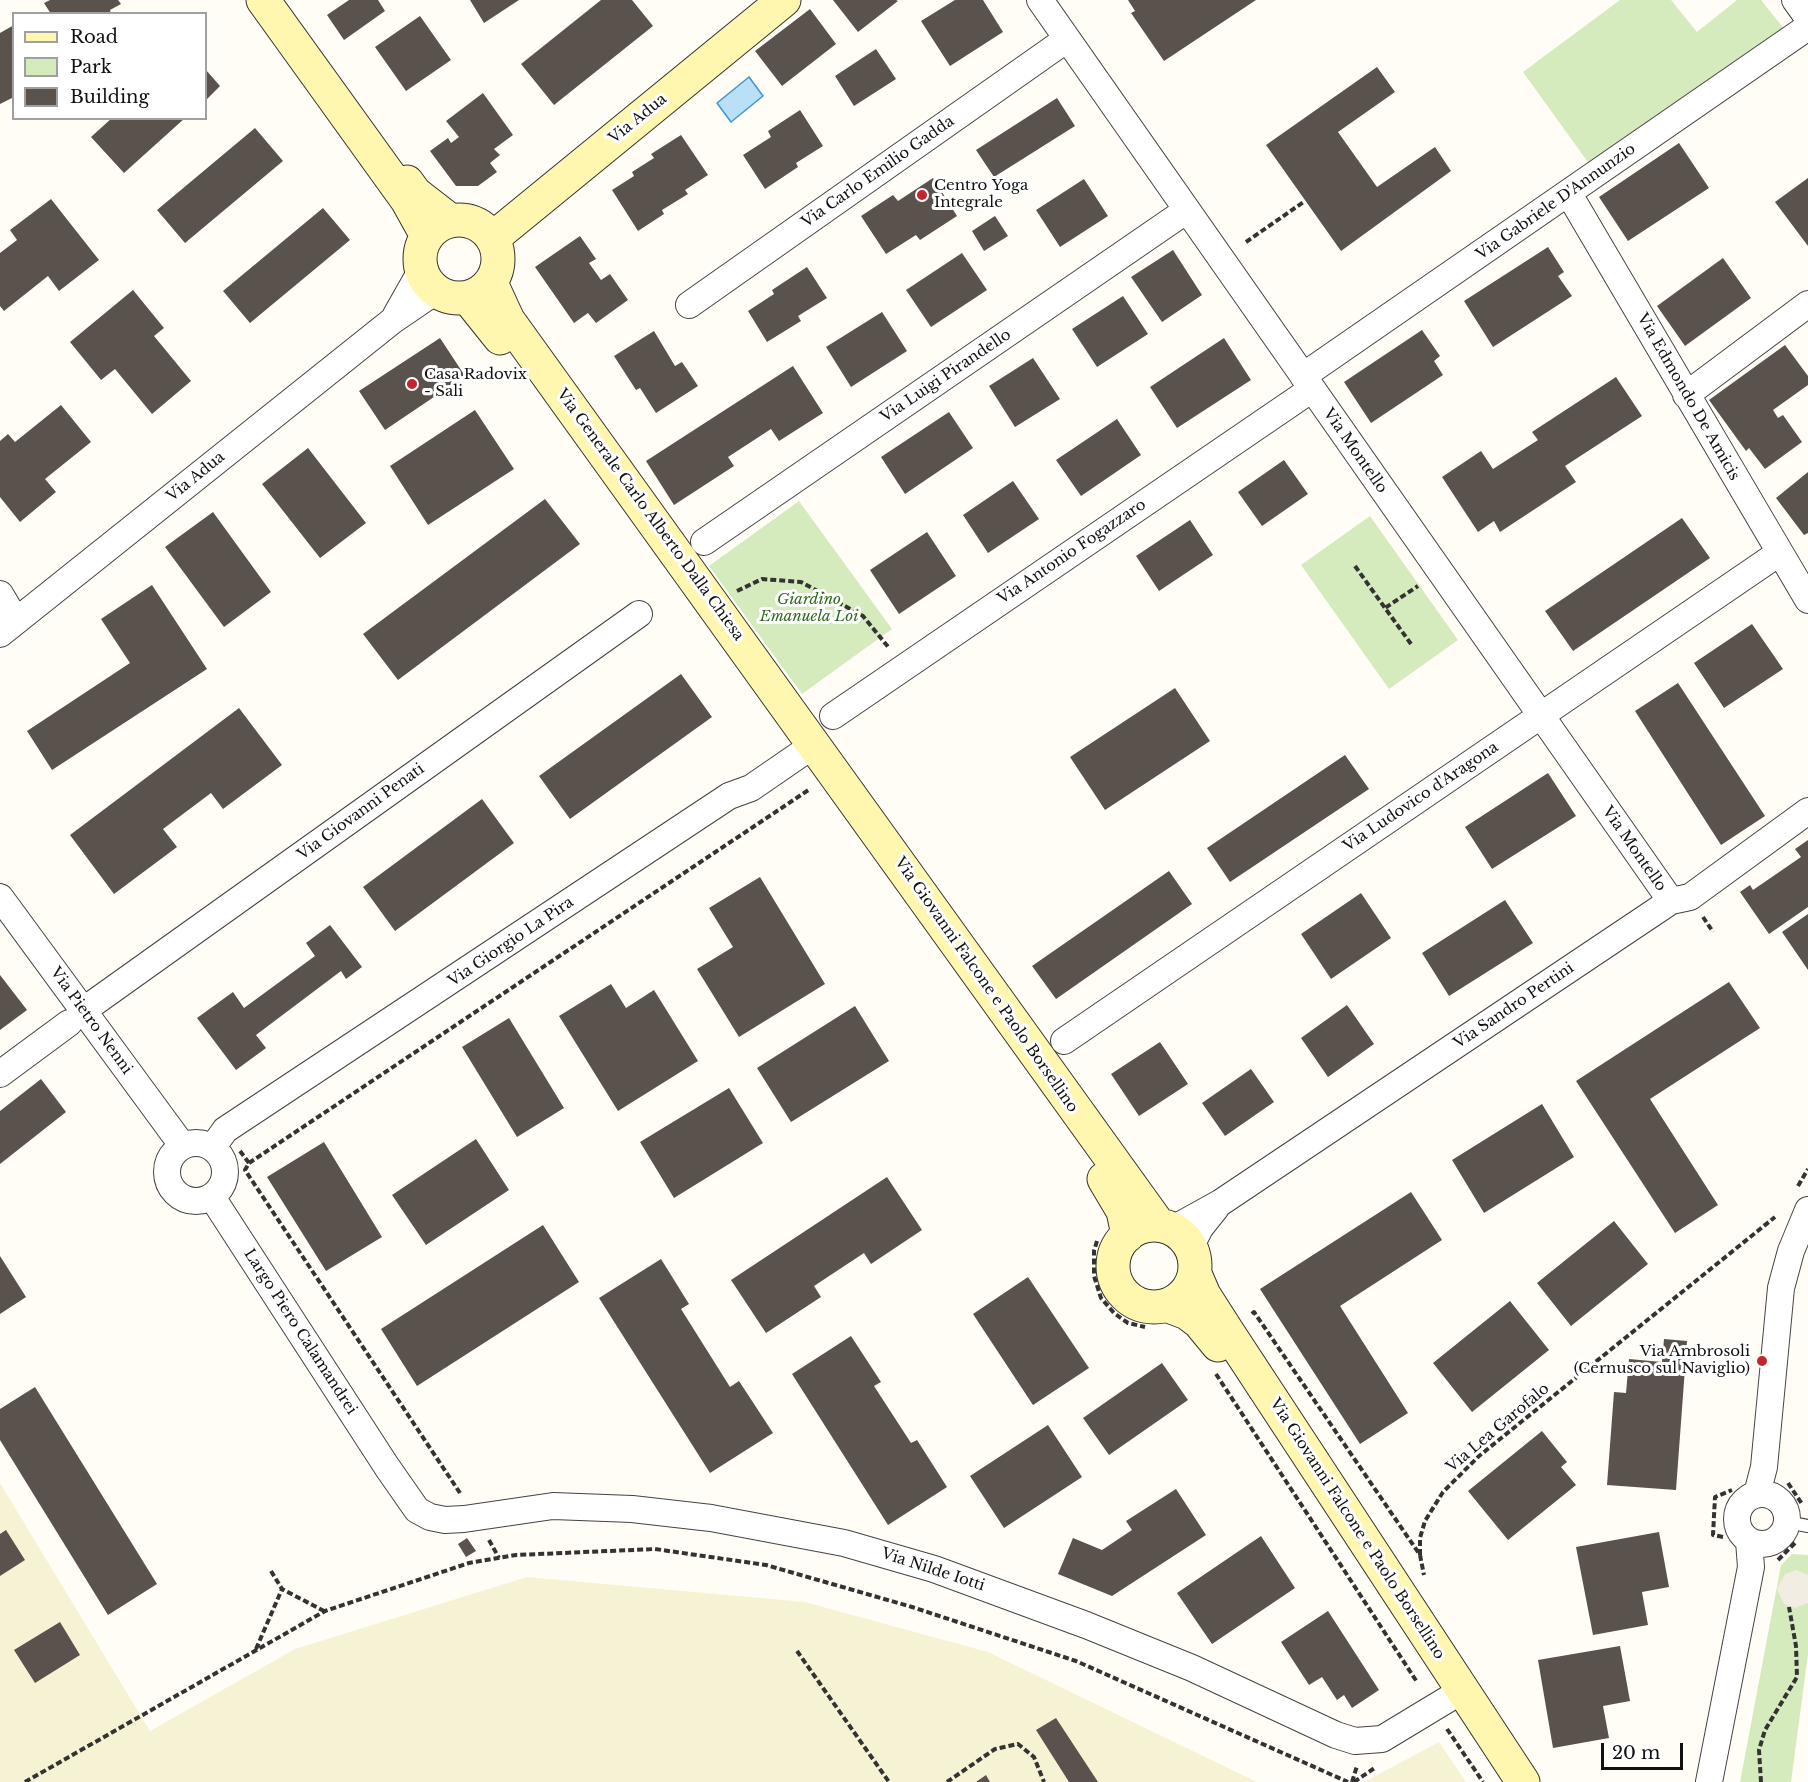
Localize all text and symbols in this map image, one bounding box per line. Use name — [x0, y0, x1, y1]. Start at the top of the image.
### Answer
legend — [12, 12, 207, 120]
text: Road — [70, 26, 118, 48]
text: Park — [70, 56, 112, 78]
text: Building — [70, 86, 149, 108]
street label: Via Adua — [605, 90, 671, 148]
street label: Via Carlo Emilio Gadda — [798, 112, 958, 232]
street label: Via Gabriele D'Annunzio — [1473, 140, 1639, 264]
place label: Centro Yoga Integrale — [934, 177, 1028, 212]
marker: Centro Yoga Integrale — [915, 188, 929, 202]
street label: Via Edmondo De Amicis — [1633, 310, 1743, 484]
street label: Via Luigi Pirandello — [877, 326, 1015, 426]
place label: Casa Radovix - Sali — [424, 366, 527, 401]
marker: Casa Radovix - Sali — [405, 377, 419, 391]
street label: Via Generale Carlo Alberto Dalla Chiesa — [553, 386, 747, 644]
street label: Via Montello — [1319, 405, 1391, 497]
street label: Via Adua — [163, 448, 229, 506]
street label: Via Antonio Fogazzaro — [995, 496, 1149, 608]
park label: Giardino Emanuela Loi — [760, 591, 858, 626]
street label: Via Ludovico d'Aragona — [1340, 738, 1502, 856]
street label: Via Giovanni Penati — [294, 760, 428, 864]
street label: Via Montello — [1598, 803, 1670, 895]
street label: Via Giovanni Falcone e Paolo Borsellino — [891, 854, 1081, 1116]
street label: Via Giorgio La Pira — [445, 893, 577, 991]
street label: Via Sandro Pertini — [1451, 959, 1577, 1053]
street label: Via Pietro Nenni — [46, 964, 136, 1078]
street label: Largo Piero Calamandrei — [240, 1246, 360, 1418]
place label: Via Ambrosoli (Cernusco sul Naviglio) — [1574, 1343, 1750, 1378]
marker: Via Ambrosoli (Cernusco sul Naviglio) — [1755, 1354, 1769, 1368]
street label: Via Lea Garofalo — [1443, 1380, 1553, 1476]
street label: Via Giovanni Falcone e Paolo Borsellino — [1266, 1395, 1448, 1663]
street label: Via Nilde Iotti — [879, 1545, 987, 1595]
scale bar — [1604, 1731, 1686, 1769]
text: 20 m — [1612, 1742, 1660, 1764]

